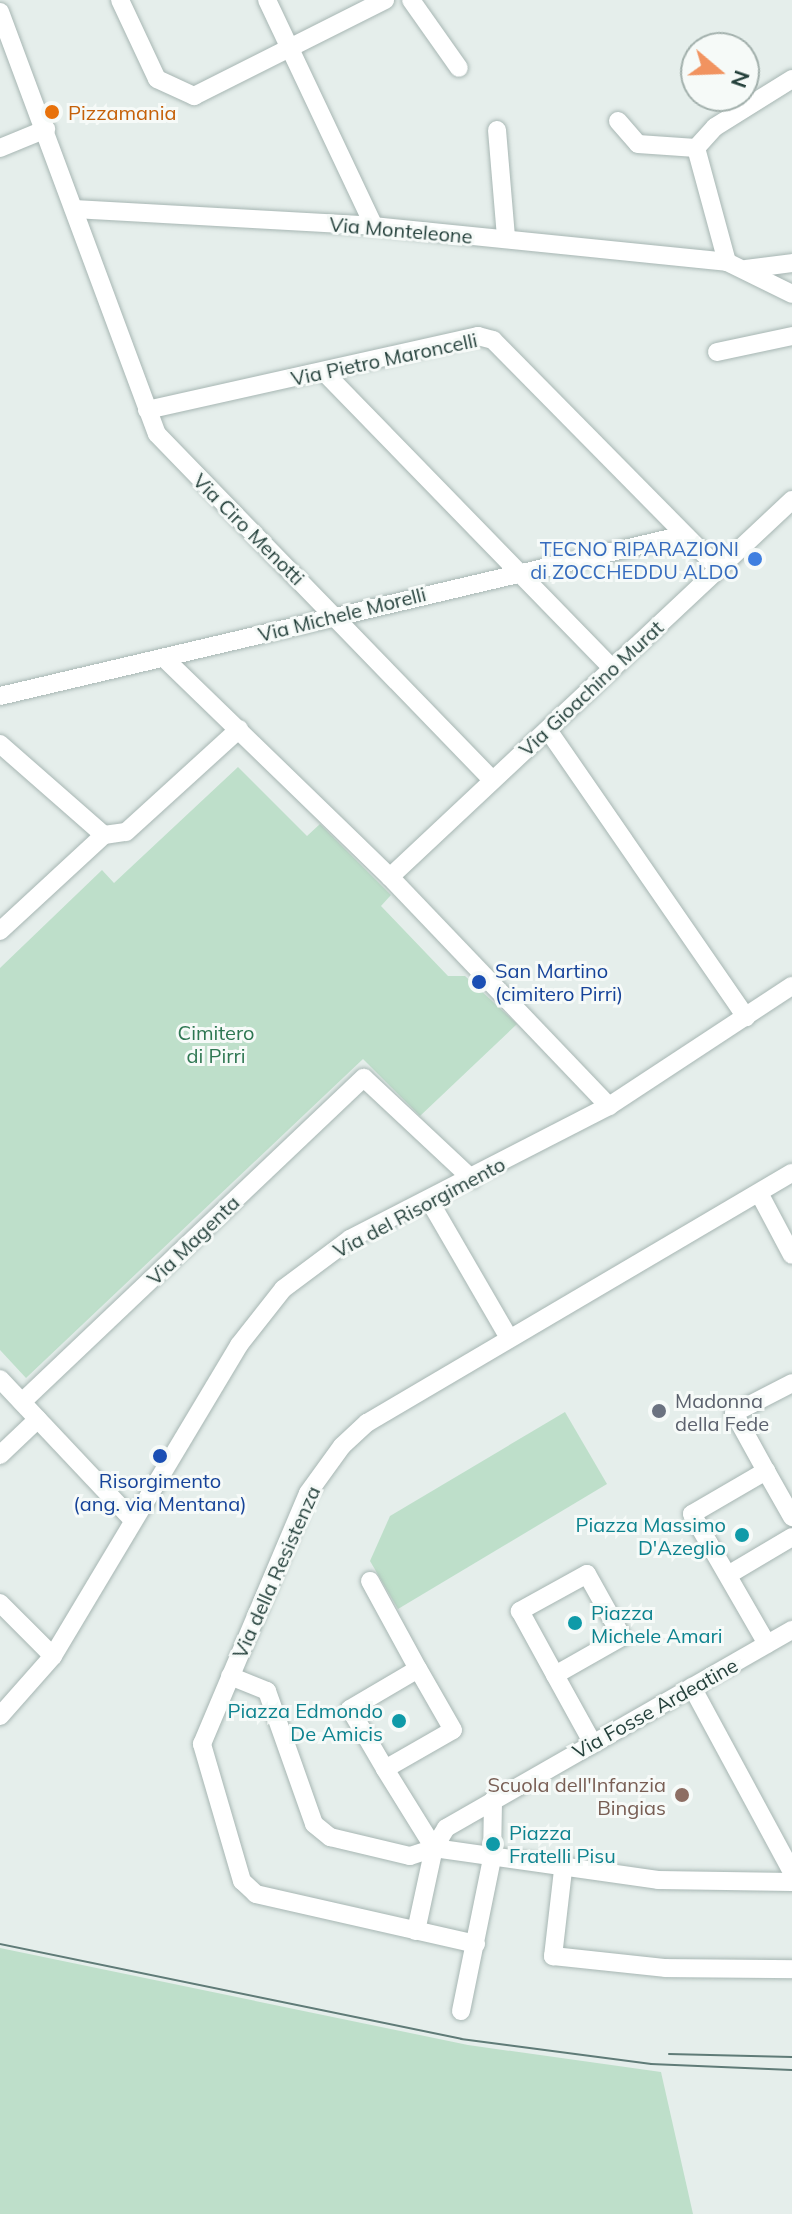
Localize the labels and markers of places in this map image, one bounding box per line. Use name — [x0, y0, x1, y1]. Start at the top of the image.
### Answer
place label: Pizzamania — [68, 100, 176, 124]
marker: Pizzamania — [43, 103, 61, 121]
place label: TECNO RIPARAZIONI di ZOCCHEDDU ALDO — [530, 536, 739, 583]
marker: TECNO RIPARAZIONI di ZOCCHEDDU ALDO — [746, 550, 764, 568]
place label: San Martino (cimitero Pirri) — [495, 958, 623, 1005]
marker: San Martino (cimitero Pirri) — [470, 973, 488, 991]
place label: Madonna della Fede — [675, 1388, 769, 1435]
marker: Madonna della Fede — [650, 1402, 668, 1420]
marker: Risorgimento (ang. via Mentana) — [151, 1447, 169, 1465]
place label: Risorgimento (ang. via Mentana) — [73, 1468, 247, 1515]
place label: Piazza Massimo D'Azeglio — [576, 1512, 726, 1559]
marker: Piazza Massimo D'Azeglio — [733, 1526, 751, 1544]
place label: Piazza Michele Amari — [591, 1600, 723, 1647]
marker: Piazza Michele Amari — [566, 1614, 584, 1632]
place label: Piazza Edmondo De Amicis — [228, 1698, 383, 1745]
marker: Piazza Edmondo De Amicis — [390, 1712, 408, 1730]
place label: Scuola dell'Infanzia Bingias — [487, 1772, 666, 1819]
marker: Scuola dell'Infanzia Bingias — [673, 1786, 691, 1804]
place label: Piazza Fratelli Pisu — [509, 1820, 616, 1867]
marker: Piazza Fratelli Pisu — [484, 1835, 502, 1853]

